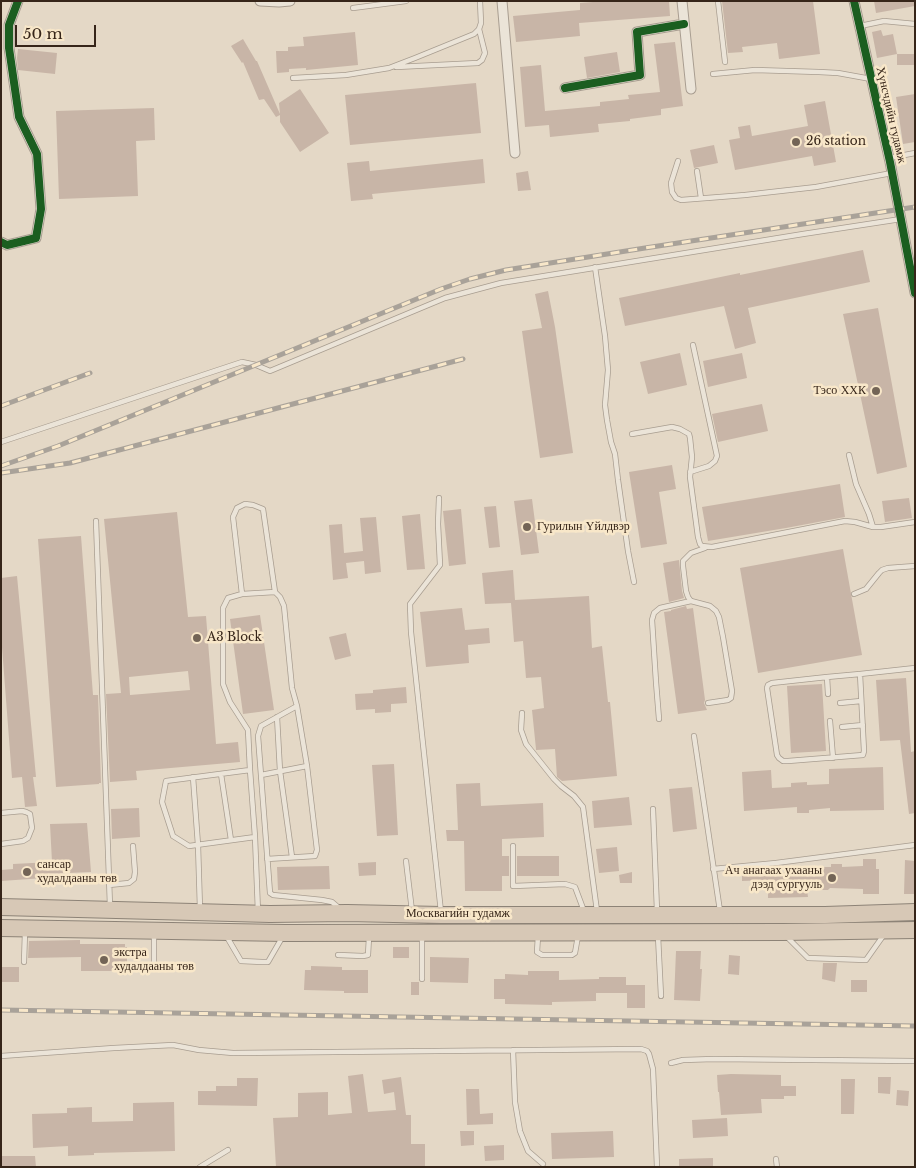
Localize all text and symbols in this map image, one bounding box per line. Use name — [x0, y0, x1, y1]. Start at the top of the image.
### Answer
scale bar — [18, 15, 99, 47]
text: 50 m — [23, 24, 63, 43]
street label: Хүнсчдийн гудамж — [873, 65, 909, 165]
place label: 26 station — [806, 135, 866, 149]
marker: 26 station — [790, 136, 802, 148]
place label: Тэсо ХХК — [813, 384, 866, 398]
marker: Тэсо ХХК — [870, 385, 882, 397]
place label: Гурилын Үйлдвэр — [537, 520, 630, 534]
marker: Гурилын Үйлдвэр — [521, 521, 533, 533]
place label: A3 Block — [207, 631, 262, 645]
marker: A3 Block — [191, 632, 203, 644]
place label: сансар худалдааны төв — [37, 858, 117, 886]
place label: Ач анагаах ухааны дээд сургууль — [725, 864, 822, 892]
marker: сансар худалдааны төв — [21, 866, 33, 878]
marker: Ач анагаах ухааны дээд сургууль — [826, 872, 838, 884]
street label: Москвагийн гудамж — [406, 907, 510, 921]
place label: экстра худалдааны төв — [114, 946, 194, 974]
marker: экстра худалдааны төв — [98, 954, 110, 966]

